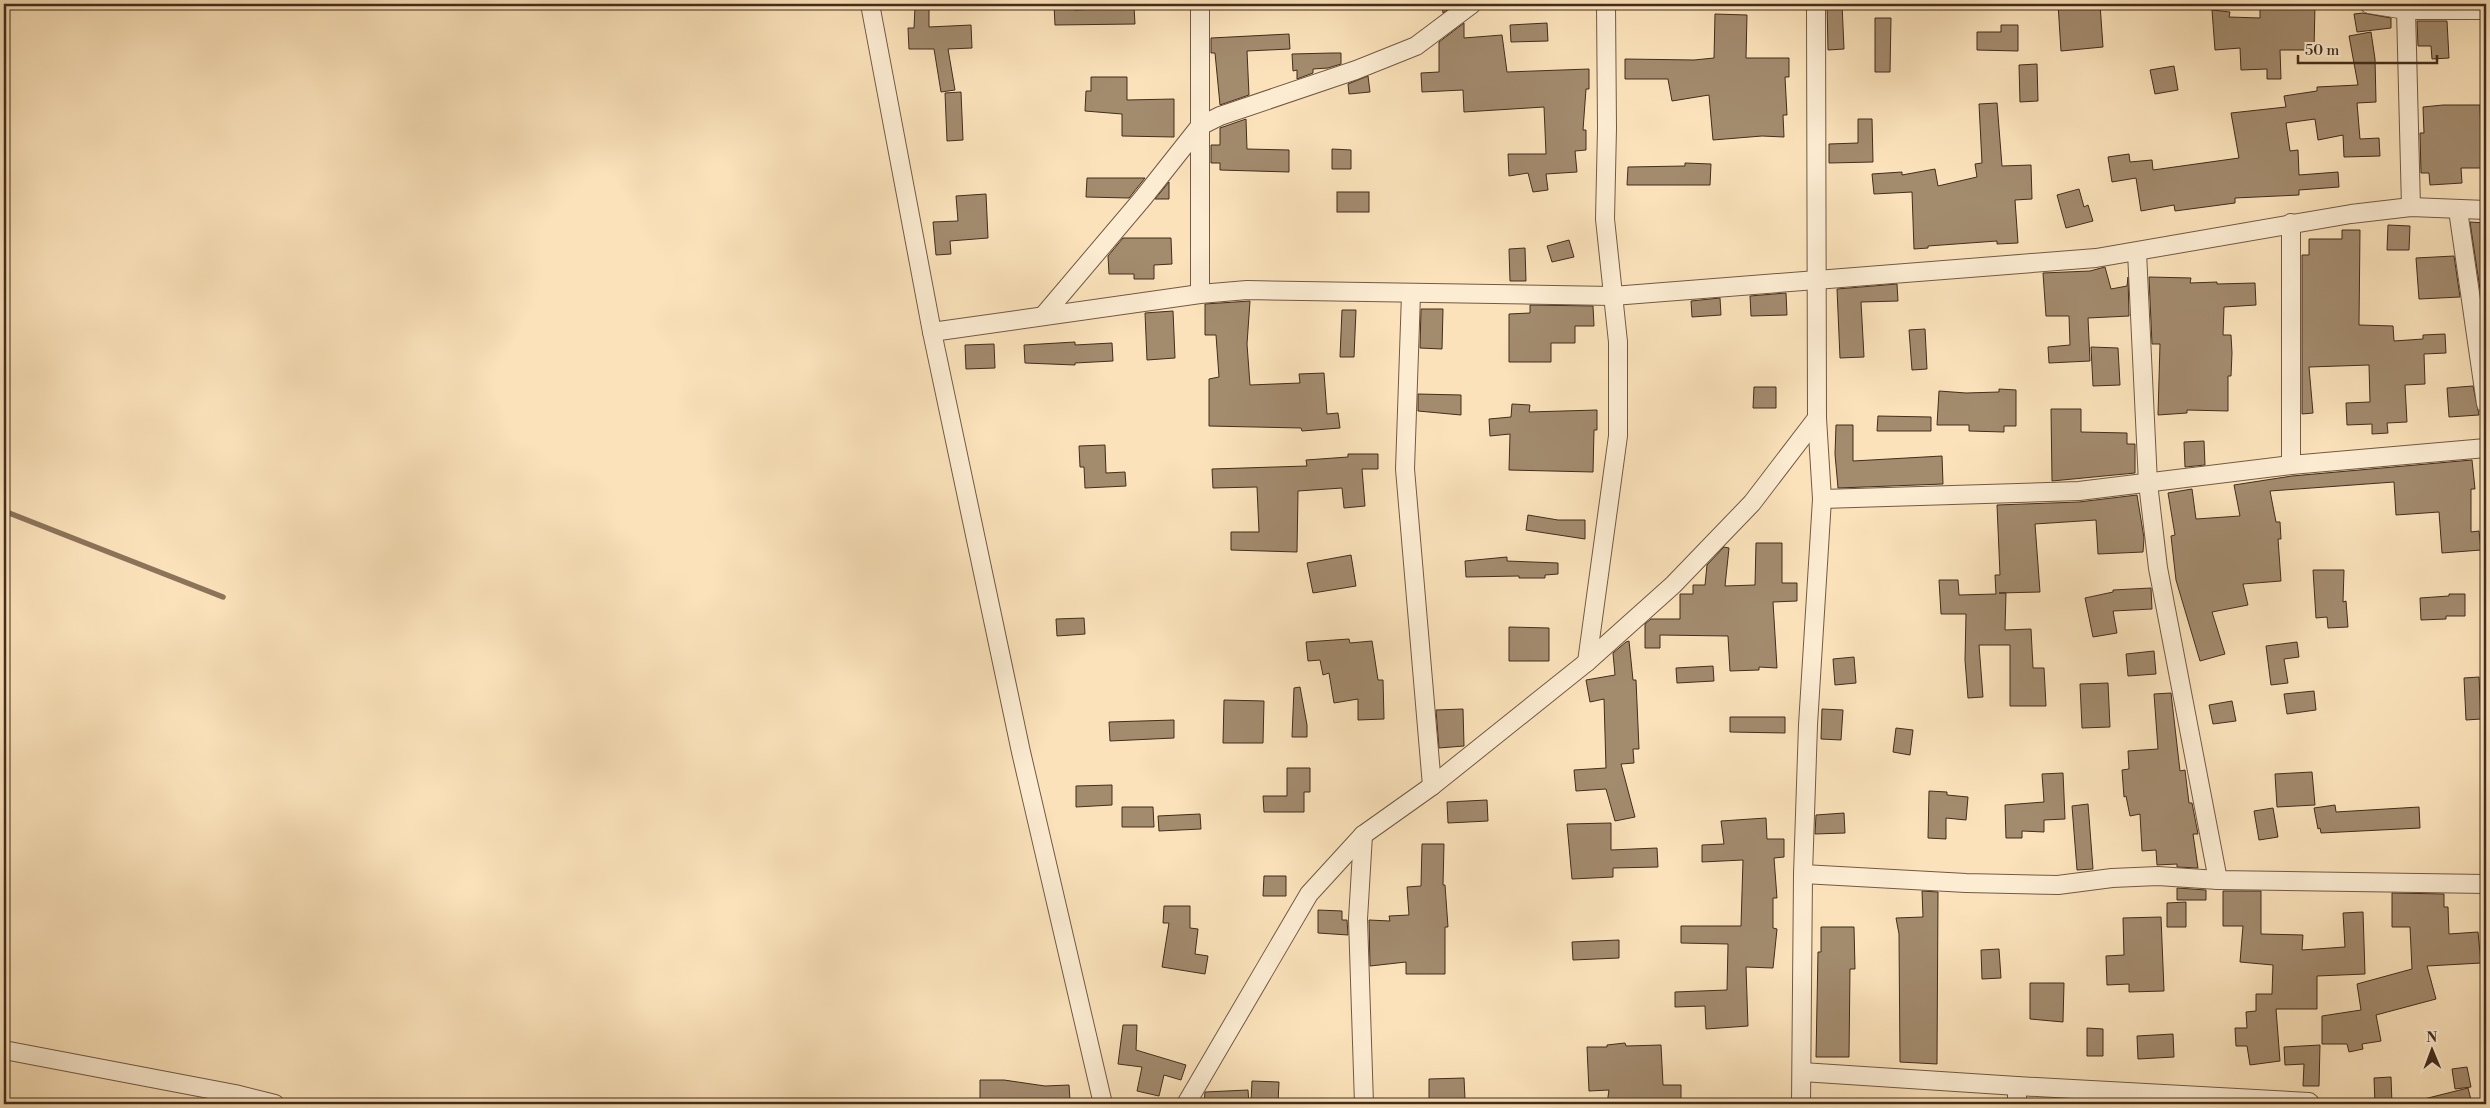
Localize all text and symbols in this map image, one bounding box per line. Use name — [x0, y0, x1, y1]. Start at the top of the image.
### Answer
scale bar — [2298, 32, 2436, 64]
text: 50 m — [2305, 41, 2339, 60]
north arrow — [2408, 1026, 2458, 1076]
text: N — [2426, 1029, 2437, 1047]

